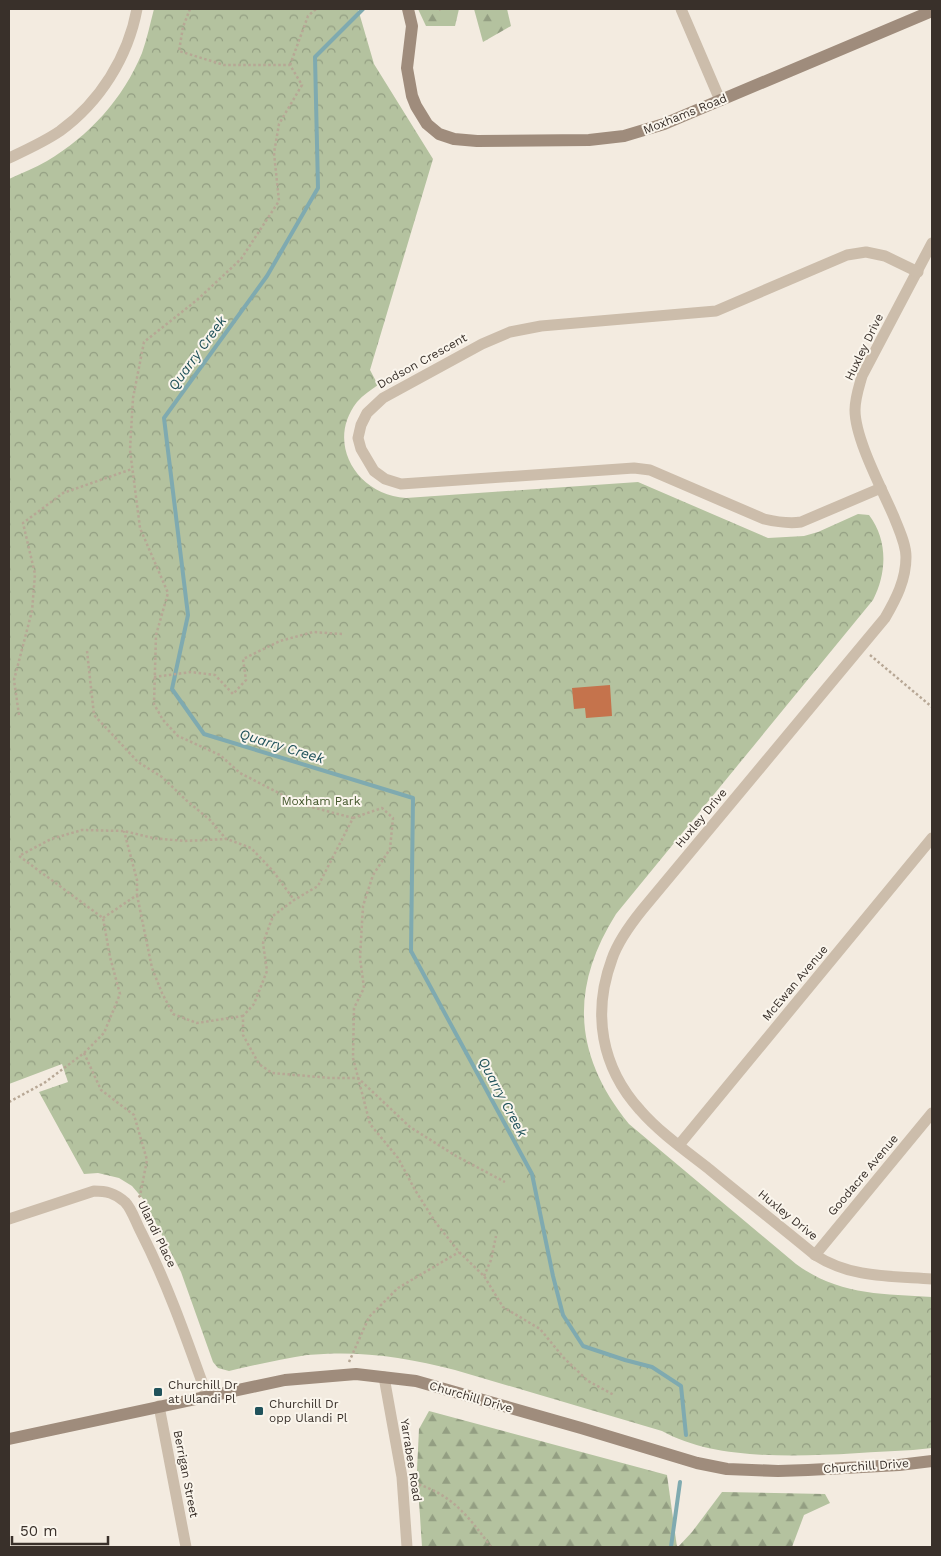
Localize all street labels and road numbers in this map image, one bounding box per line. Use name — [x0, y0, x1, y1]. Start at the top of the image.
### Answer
street label: Moxhams Road — [641, 91, 729, 137]
street label: Huxley Drive — [842, 311, 886, 383]
street label: Dodson Crescent — [375, 330, 469, 392]
street label: Huxley Drive — [672, 786, 730, 850]
street label: McEwan Avenue — [759, 942, 831, 1024]
street label: Goodacre Avenue — [825, 1131, 901, 1218]
street label: Huxley Drive — [755, 1187, 821, 1243]
street label: Ulandi Place — [135, 1198, 179, 1270]
street label: Churchill Drive — [428, 1378, 514, 1416]
street label: Yarrabee Road — [398, 1418, 424, 1502]
street label: Berrigan Street — [171, 1429, 201, 1519]
street label: Churchill Drive — [823, 1456, 909, 1476]

